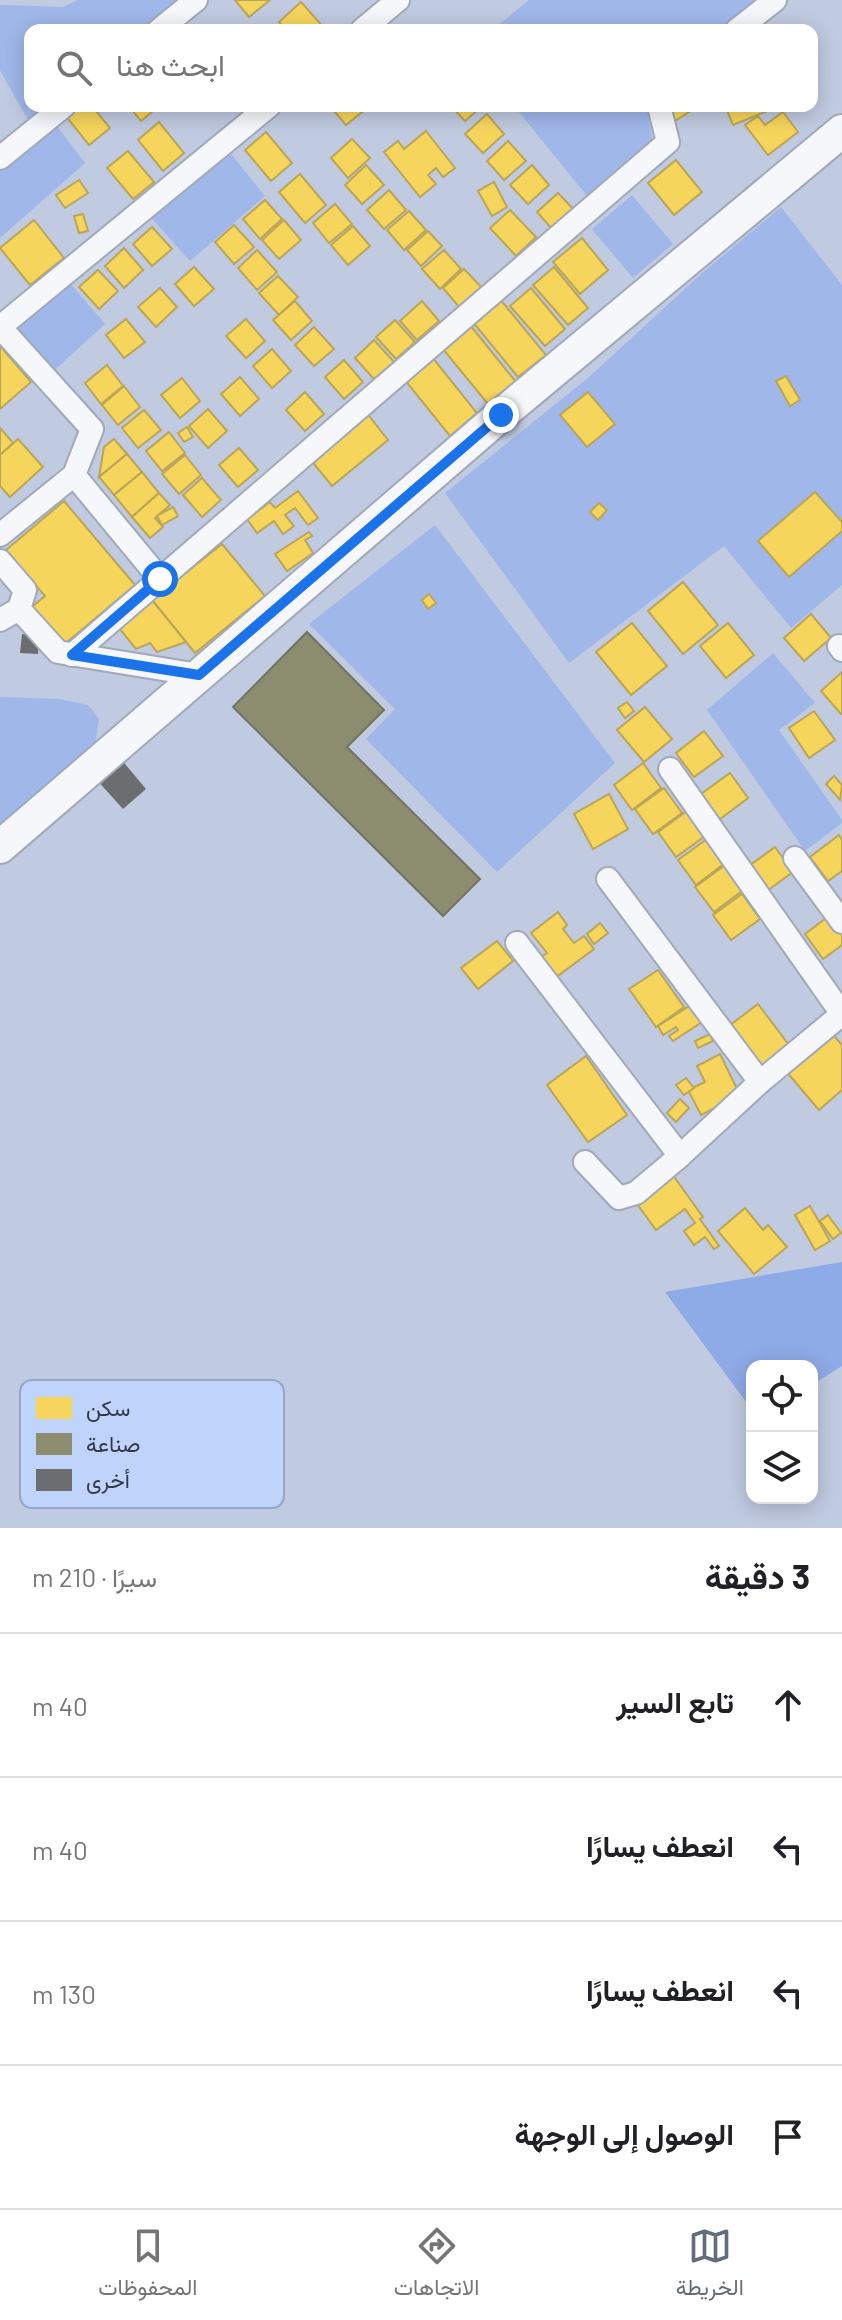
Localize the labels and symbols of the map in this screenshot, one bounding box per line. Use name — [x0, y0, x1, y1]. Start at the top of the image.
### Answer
route end — [483, 397, 519, 433]
route start — [142, 561, 178, 597]
legend — [20, 1380, 284, 1508]
text: سكن — [86, 1394, 130, 1422]
text: صناعة — [86, 1430, 140, 1456]
text: أخرى — [86, 1466, 130, 1494]

